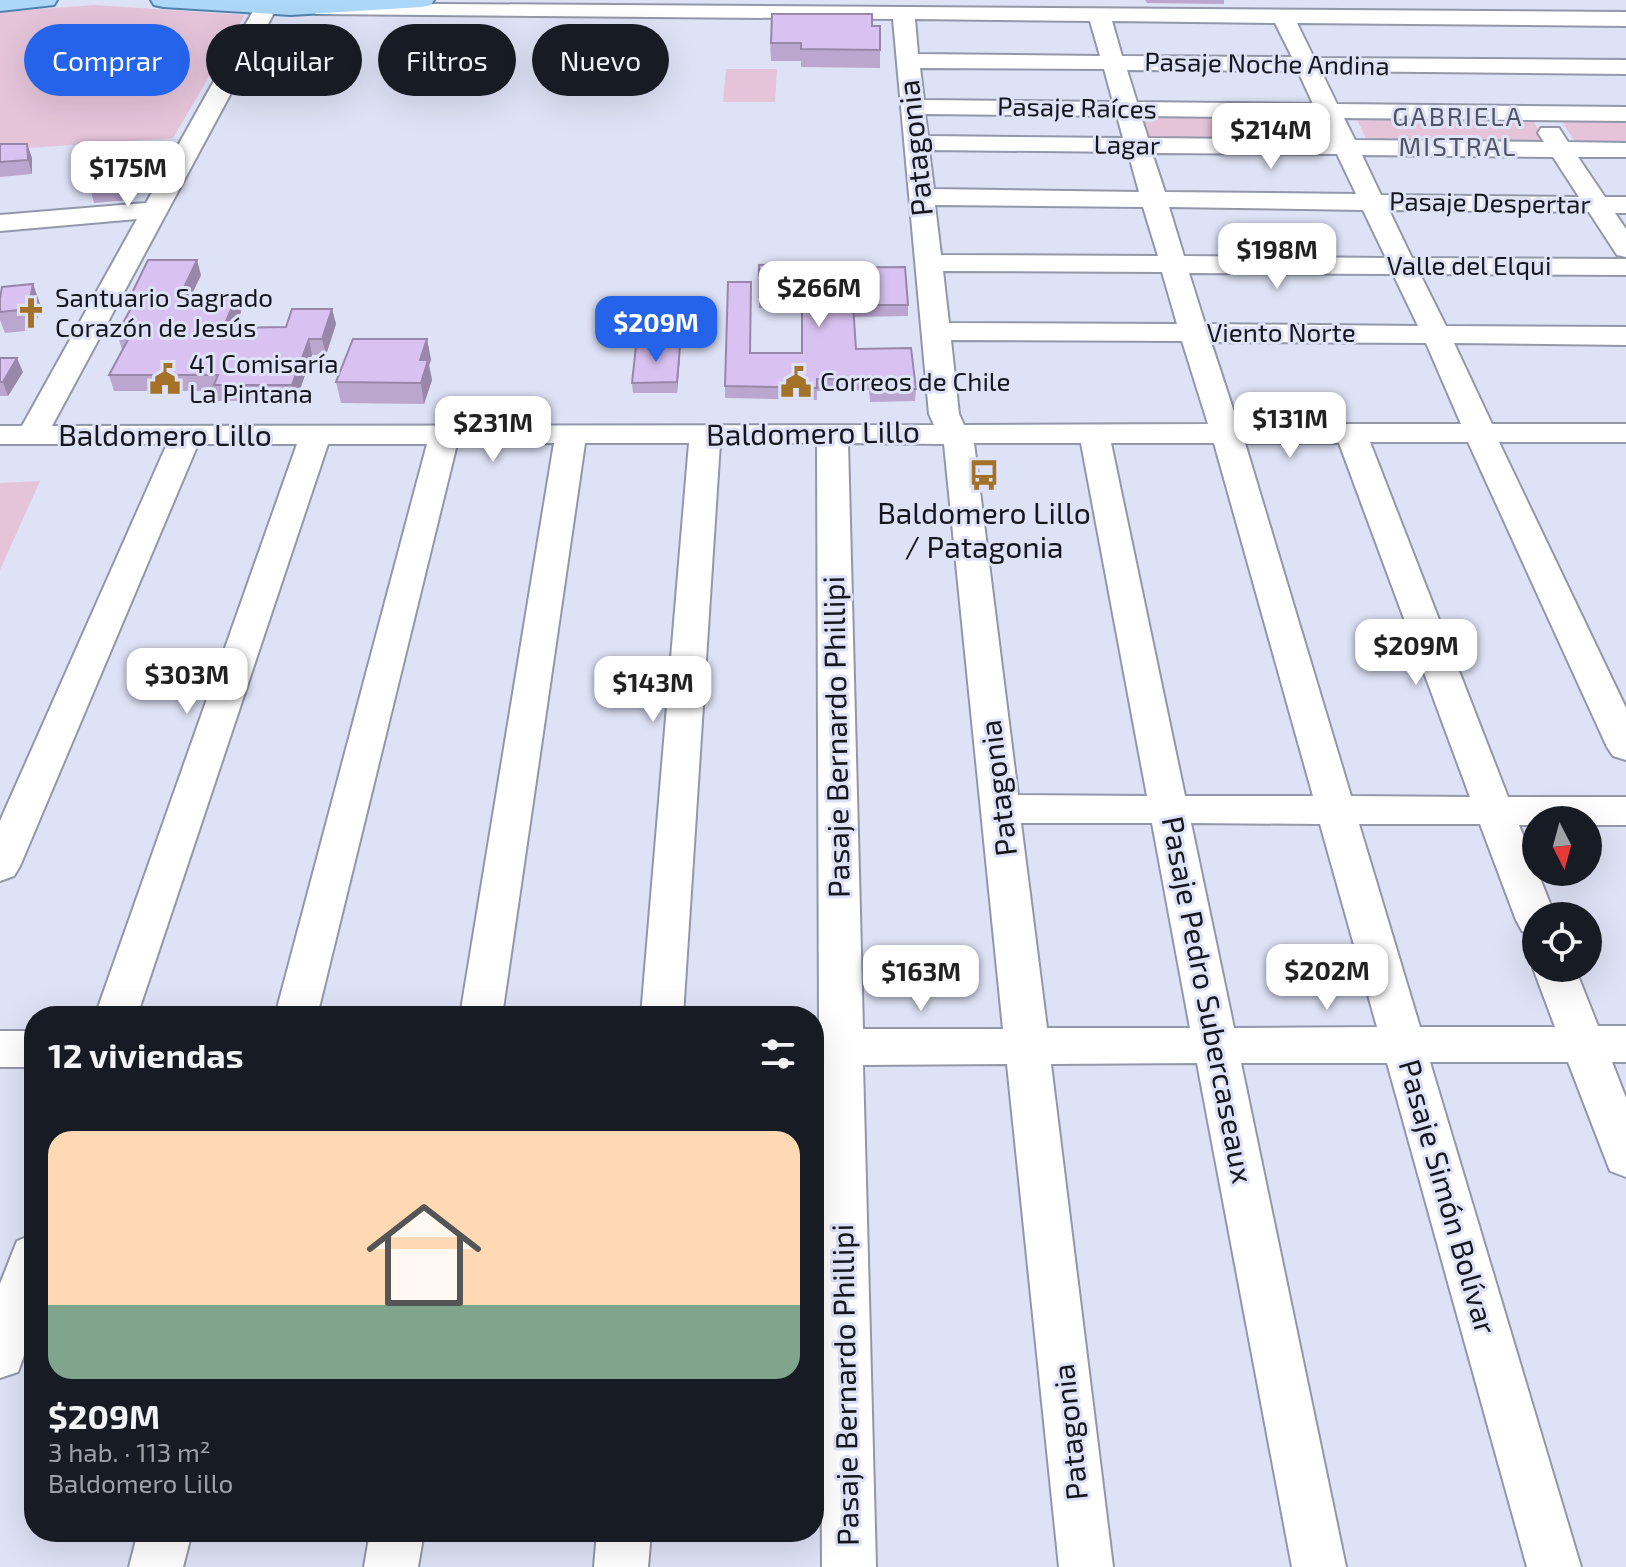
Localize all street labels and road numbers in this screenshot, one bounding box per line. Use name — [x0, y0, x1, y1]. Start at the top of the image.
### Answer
street label: Pasaje Noche Andina — [1144, 45, 1390, 80]
street label: Patagonia — [889, 78, 939, 218]
street label: Pasaje Raíces — [997, 90, 1157, 123]
street label: Lagar — [1093, 127, 1161, 160]
street label: Pasaje Despertar — [1389, 184, 1591, 219]
street label: Valle del Elqui — [1387, 249, 1551, 280]
street label: Viento Norte — [1206, 316, 1356, 347]
street label: Baldomero Lillo — [706, 412, 920, 452]
street label: Baldomero Lillo — [58, 416, 272, 452]
street label: Pasaje Bernardo Phillipi — [814, 576, 856, 898]
street label: Patagonia — [971, 718, 1023, 858]
street label: Pasaje Pedro Subercaseaux — [1156, 813, 1262, 1186]
street label: Pasaje Simón Bolívar — [1392, 1055, 1505, 1338]
street label: Pasaje Bernardo Phillipi — [823, 1224, 865, 1546]
street label: Patagonia — [1044, 1362, 1094, 1502]

